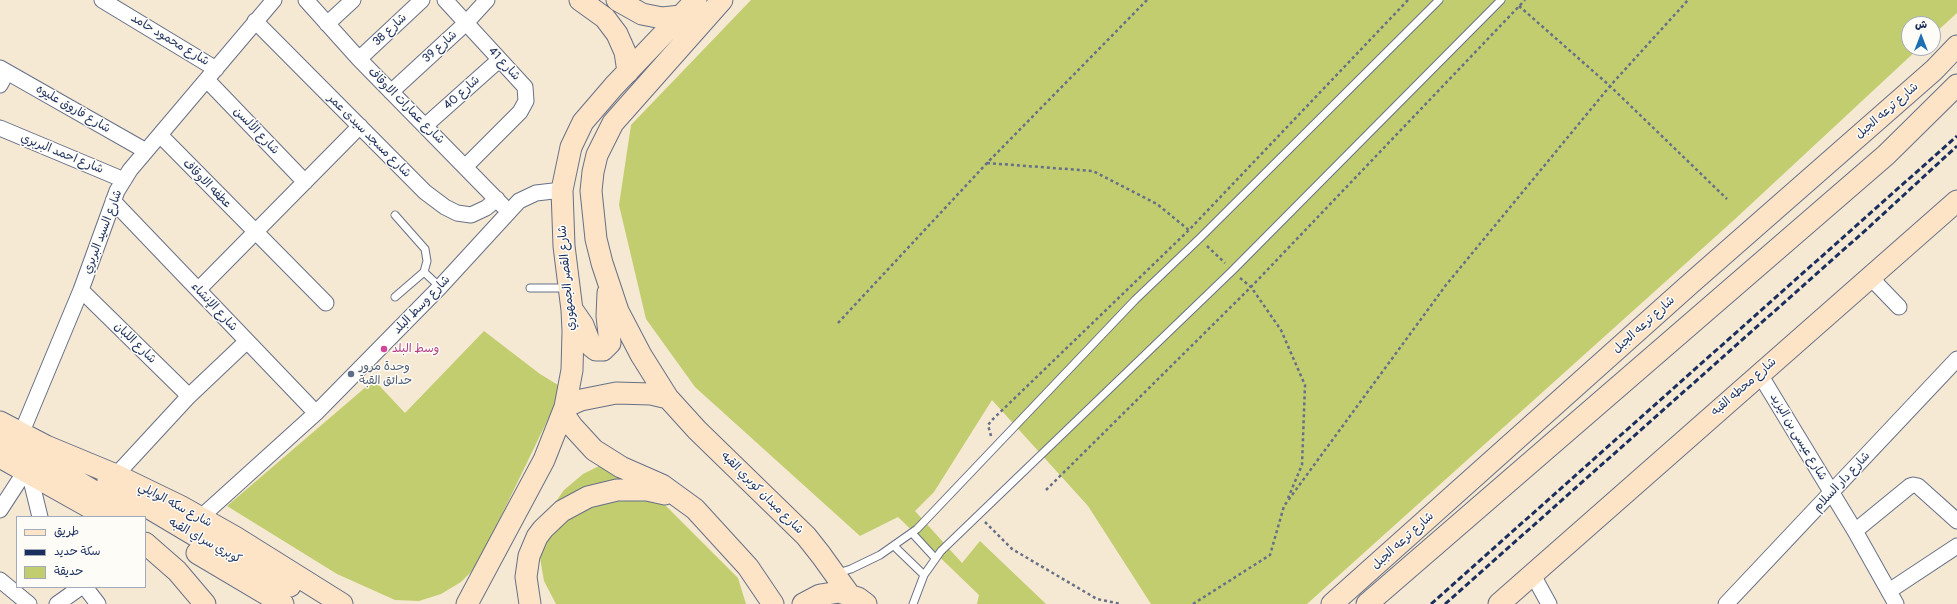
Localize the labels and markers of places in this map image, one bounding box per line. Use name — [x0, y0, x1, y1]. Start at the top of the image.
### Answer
place label: وسط البلد — [392, 342, 439, 356]
marker: وسط البلد — [379, 344, 389, 354]
place label: وحدة مرور حدائق القبة — [359, 360, 412, 388]
marker: وحدة مرور حدائق القبة — [346, 369, 356, 379]

